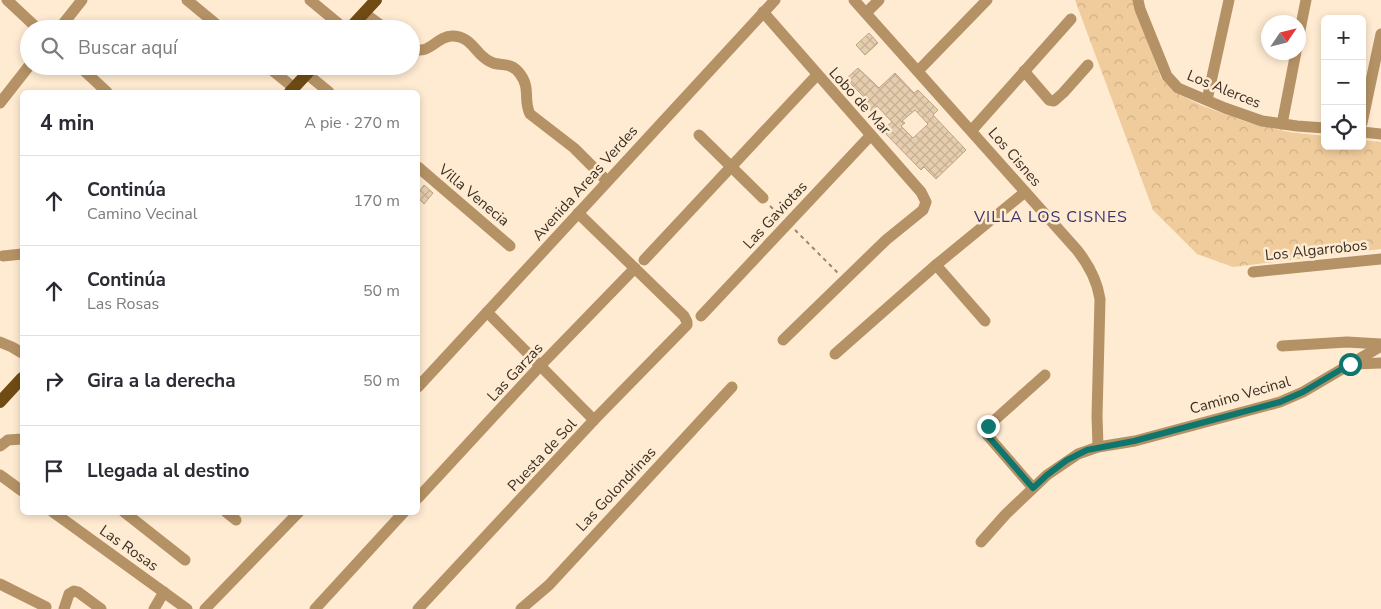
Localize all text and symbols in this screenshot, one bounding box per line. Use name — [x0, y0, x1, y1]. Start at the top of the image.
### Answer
north arrow — [1261, 15, 1306, 60]
map controls — [1321, 15, 1366, 150]
button: + — [1321, 15, 1366, 60]
search box — [20, 20, 420, 75]
icon: search — [38, 34, 66, 62]
text: Buscar aquí — [78, 35, 177, 61]
button: − — [1321, 60, 1366, 105]
street label: Lobo de Mar — [824, 63, 896, 139]
street label: Los Alerces — [1184, 65, 1264, 113]
button: locate — [1321, 105, 1366, 150]
text: 4 min — [40, 109, 94, 137]
text: A pie · 270 m — [304, 112, 400, 134]
street label: Avenida Areas Verdes — [528, 121, 642, 245]
street label: Los Cisnes — [984, 123, 1046, 191]
street label: Villa Venecia — [434, 159, 514, 231]
text: Continúa — [87, 177, 166, 203]
street label: Las Gaviotas — [738, 177, 812, 253]
icon: ahead — [40, 187, 68, 215]
text: 170 m — [353, 190, 400, 212]
text: Camino Vecinal — [87, 203, 198, 225]
district label: VILLA LOS CISNES — [973, 206, 1128, 228]
street label: Los Algarrobos — [1264, 235, 1368, 265]
text: Continúa — [87, 267, 166, 293]
icon: ahead — [40, 277, 68, 305]
text: 50 m — [363, 280, 400, 302]
text: Las Rosas — [87, 293, 159, 315]
street label: Las Garzas — [483, 338, 547, 406]
route start — [1339, 353, 1362, 376]
icon: right — [40, 367, 68, 395]
text: Gira a la derecha — [87, 368, 236, 394]
text: 50 m — [363, 370, 400, 392]
street label: Camino Vecinal — [1187, 371, 1293, 419]
street label: Puesta de Sol — [503, 414, 581, 496]
route end — [977, 415, 1000, 438]
street label: Las Golondrinas — [572, 442, 660, 536]
icon: arrive — [40, 457, 68, 485]
text: Llegada al destino — [87, 458, 249, 484]
street label: Las Rosas — [96, 520, 162, 576]

